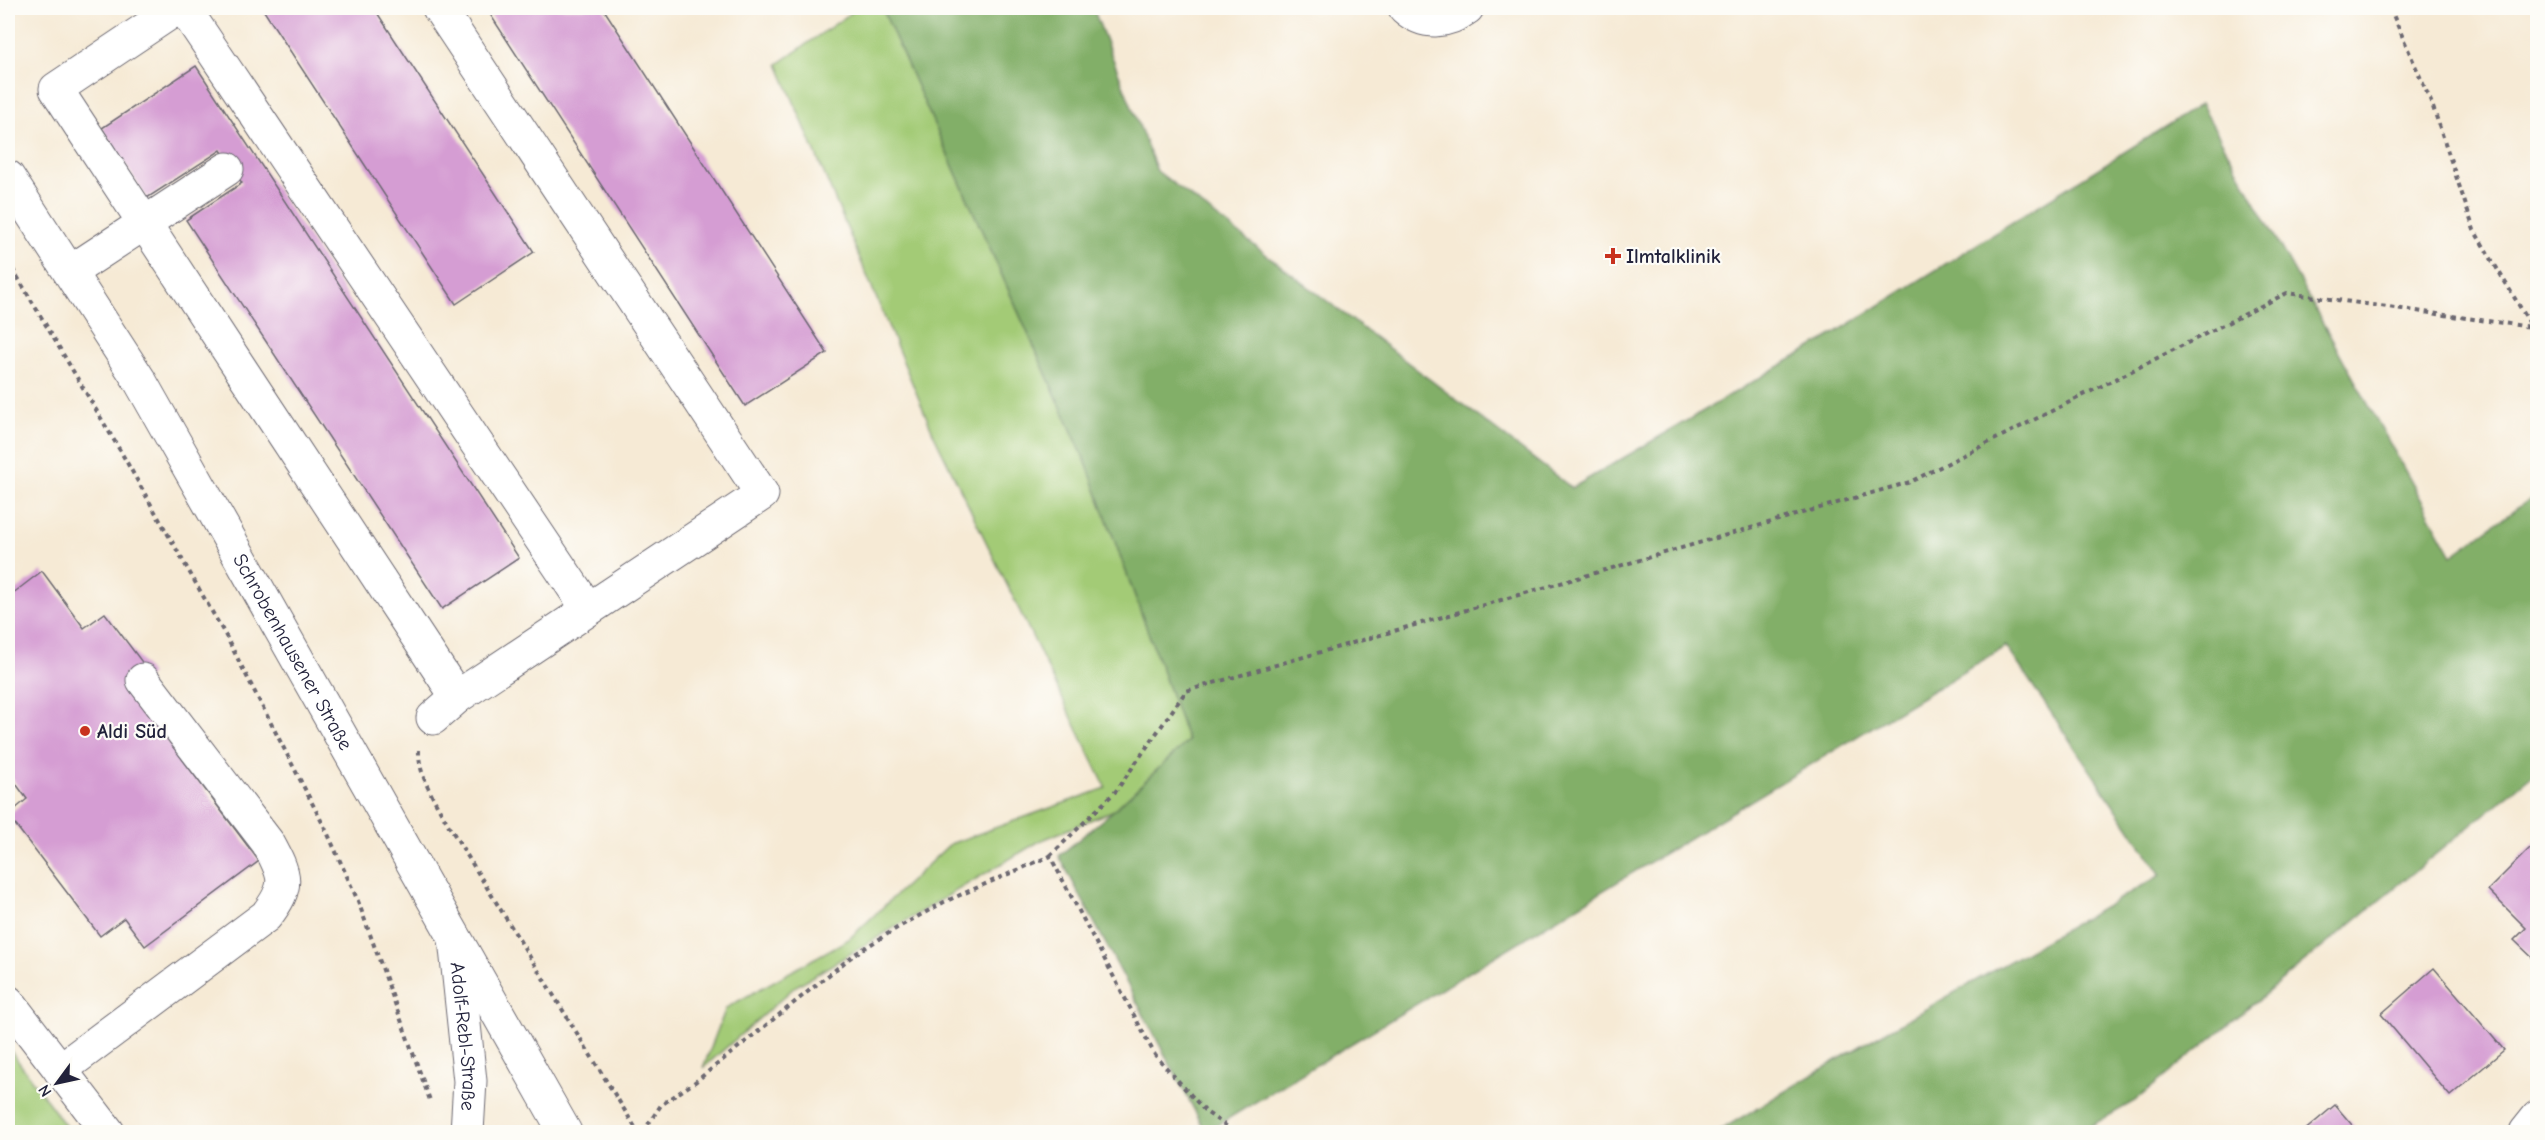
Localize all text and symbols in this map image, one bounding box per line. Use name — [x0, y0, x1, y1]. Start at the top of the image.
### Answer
place label: Ilmtalklinik — [1626, 245, 1721, 268]
marker: Ilmtalklinik — [1604, 247, 1622, 265]
street label: Schrobenhausener Straße — [228, 550, 357, 754]
place label: Aldi Süd — [97, 720, 167, 743]
marker: Aldi Süd — [78, 724, 92, 738]
street label: Adolf-Rebl-Straße — [446, 961, 481, 1112]
north arrow — [27, 1053, 87, 1113]
text: N — [35, 1081, 56, 1100]

